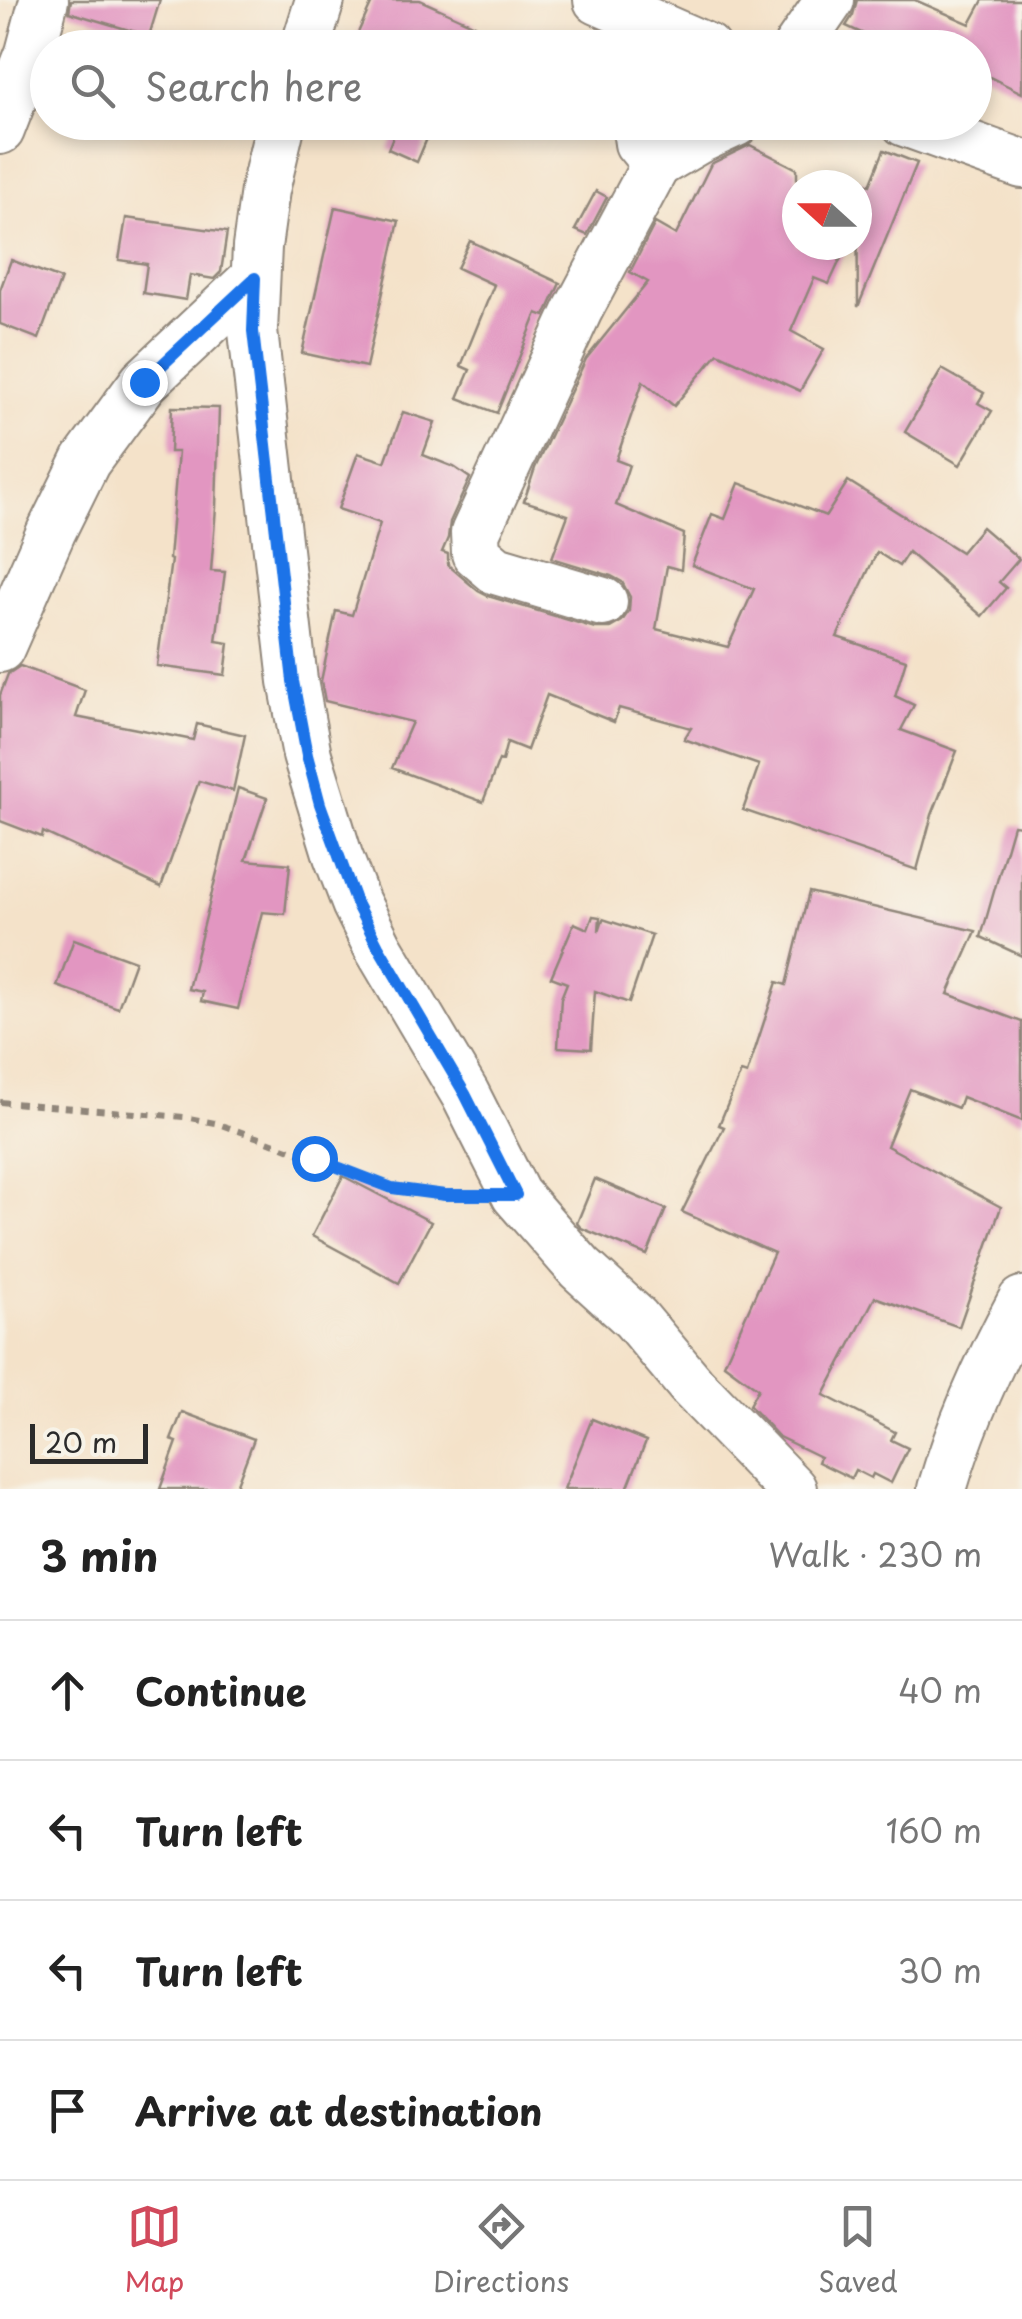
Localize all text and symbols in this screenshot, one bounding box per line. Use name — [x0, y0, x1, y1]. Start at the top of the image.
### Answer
search box — [30, 30, 992, 140]
text: Search here — [145, 57, 362, 114]
icon: search — [65, 58, 120, 113]
north arrow — [782, 170, 872, 260]
route end — [122, 360, 168, 406]
route start — [292, 1136, 338, 1182]
scale bar — [30, 1419, 148, 1464]
text: 20 m — [45, 1420, 117, 1463]
text: 3 min — [40, 1523, 158, 1586]
text: Walk · 230 m — [769, 1530, 982, 1578]
text: Continue — [135, 1662, 306, 1719]
icon: ahead — [40, 1663, 95, 1718]
text: 40 m — [898, 1666, 982, 1714]
text: Turn left — [135, 1802, 303, 1859]
icon: left — [40, 1803, 95, 1858]
text: 160 m — [886, 1806, 982, 1854]
text: Turn left — [135, 1942, 303, 1999]
icon: left — [40, 1943, 95, 1998]
text: 30 m — [898, 1946, 982, 1994]
text: Arrive at destination — [135, 2082, 543, 2139]
icon: arrive — [40, 2083, 95, 2138]
tab: Map — [124, 2199, 184, 2302]
tab: Directions — [433, 2199, 569, 2302]
tab: Saved — [818, 2199, 898, 2302]

